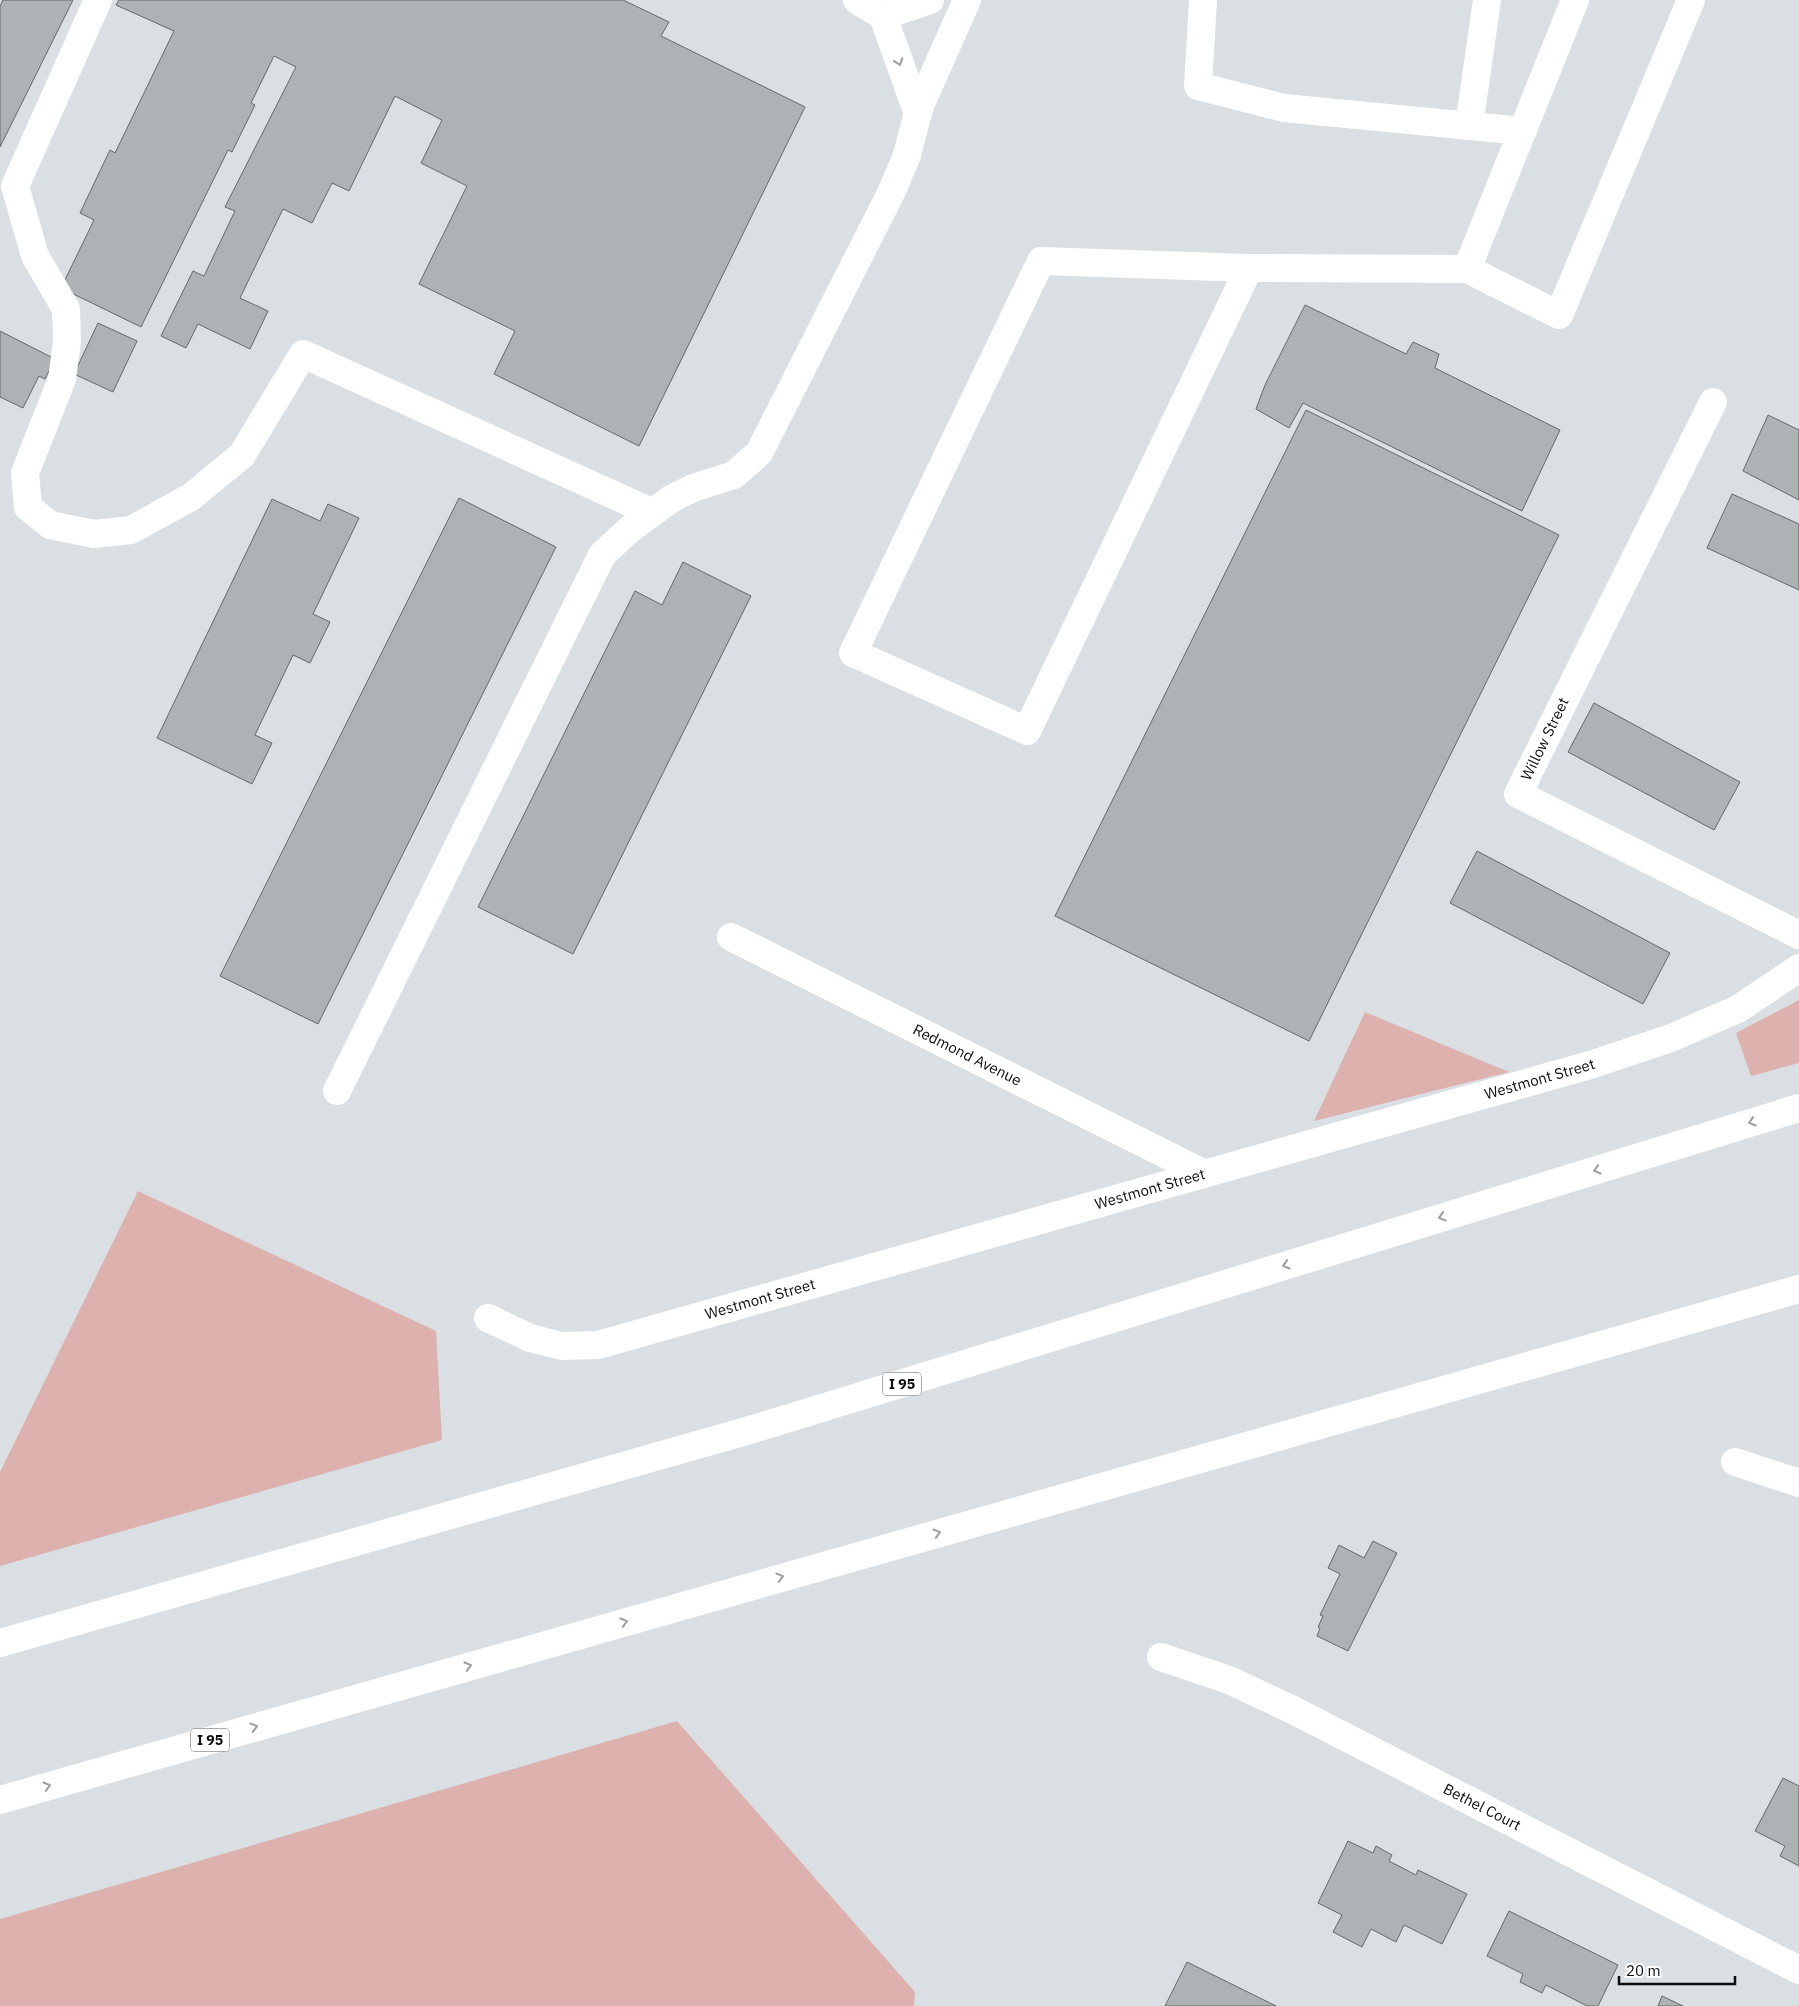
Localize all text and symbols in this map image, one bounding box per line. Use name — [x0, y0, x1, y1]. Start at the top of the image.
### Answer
one-way arrow — [893, 57, 903, 66]
street label: Willow Street — [1516, 694, 1573, 783]
street label: Redmond Avenue — [910, 1020, 1025, 1090]
street label: Westmont Street — [1482, 1054, 1597, 1103]
one-way arrow — [1749, 1117, 1757, 1127]
street label: Westmont Street — [1092, 1164, 1207, 1213]
one-way arrow — [1593, 1164, 1601, 1174]
one-way arrow — [1438, 1212, 1446, 1222]
one-way arrow — [1283, 1260, 1291, 1270]
street label: Westmont Street — [703, 1274, 817, 1323]
road number: I 95 — [883, 1372, 921, 1396]
one-way arrow — [932, 1528, 941, 1539]
one-way arrow — [776, 1573, 784, 1583]
one-way arrow — [619, 1617, 628, 1627]
one-way arrow — [463, 1661, 472, 1672]
one-way arrow — [249, 1723, 257, 1733]
road number: I 95 — [191, 1728, 229, 1752]
street label: Bethel Court — [1440, 1779, 1524, 1835]
one-way arrow — [42, 1782, 50, 1792]
scale bar — [1619, 1954, 1735, 1986]
text: 20 m — [1626, 1961, 1661, 1980]

